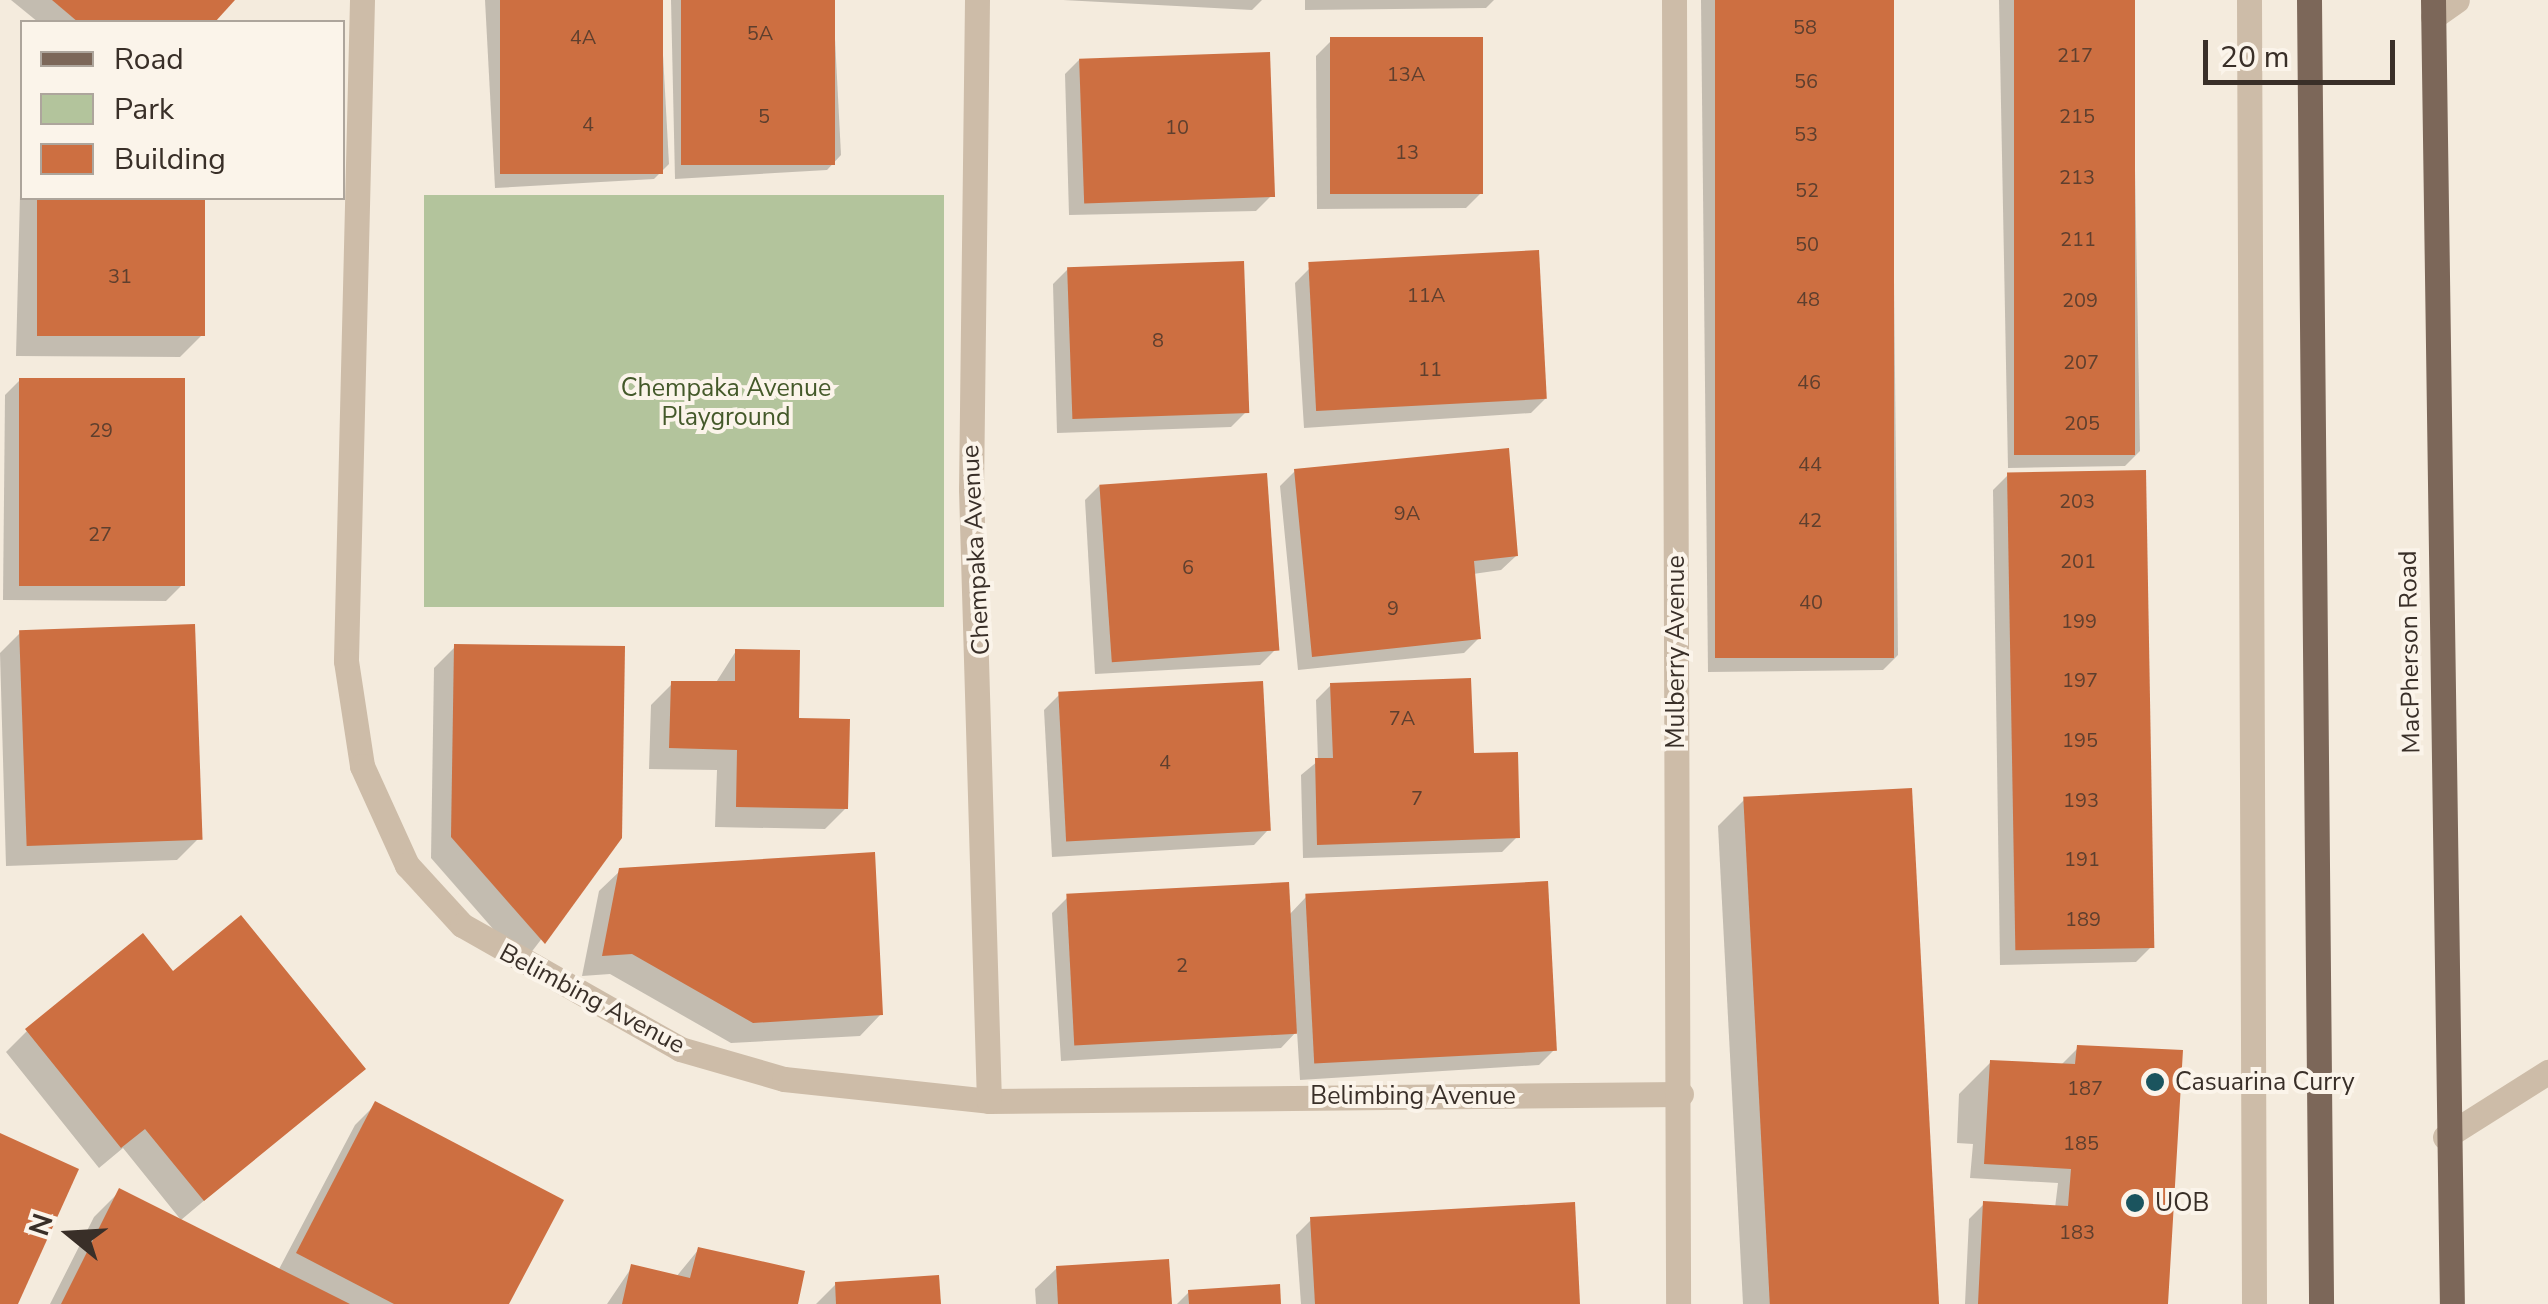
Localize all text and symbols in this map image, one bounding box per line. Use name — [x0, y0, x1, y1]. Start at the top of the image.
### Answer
house number: 58 — [1793, 15, 1817, 39]
legend — [20, 20, 345, 200]
scale bar — [2208, 20, 2400, 82]
house number: 5A — [747, 21, 773, 45]
house number: 4A — [570, 25, 596, 49]
text: 20 m — [2220, 37, 2289, 78]
text: Road — [114, 39, 184, 80]
house number: 217 — [2057, 43, 2093, 67]
house number: 13A — [1387, 62, 1425, 86]
house number: 56 — [1794, 69, 1818, 93]
text: Park — [114, 89, 174, 130]
house number: 5 — [758, 104, 770, 128]
house number: 215 — [2059, 104, 2095, 128]
house number: 4 — [582, 112, 594, 136]
house number: 10 — [1165, 115, 1189, 139]
house number: 53 — [1794, 122, 1818, 146]
text: Building — [114, 139, 226, 180]
house number: 13 — [1395, 140, 1419, 164]
house number: 213 — [2059, 165, 2095, 189]
house number: 52 — [1795, 178, 1819, 202]
house number: 211 — [2060, 227, 2096, 251]
house number: 50 — [1795, 232, 1819, 256]
house number: 31 — [108, 264, 132, 288]
house number: 11A — [1407, 283, 1445, 307]
house number: 48 — [1796, 287, 1820, 311]
house number: 209 — [2062, 288, 2098, 312]
house number: 8 — [1152, 328, 1164, 352]
house number: 207 — [2063, 350, 2099, 374]
house number: 11 — [1418, 357, 1442, 381]
house number: 46 — [1797, 370, 1821, 394]
park label: Chempaka Avenue Playground — [621, 374, 831, 433]
house number: 205 — [2064, 411, 2100, 435]
house number: 29 — [89, 418, 113, 442]
street label: Chempaka Avenue — [956, 444, 996, 656]
house number: 44 — [1798, 452, 1822, 476]
house number: 203 — [2059, 489, 2095, 513]
house number: 9A — [1394, 501, 1420, 525]
house number: 42 — [1798, 508, 1822, 532]
house number: 27 — [88, 522, 112, 546]
house number: 201 — [2060, 549, 2096, 573]
street label: MacPherson Road — [2393, 550, 2427, 754]
house number: 6 — [1182, 555, 1194, 579]
street label: Mulberry Avenue — [1661, 555, 1691, 749]
house number: 40 — [1799, 590, 1823, 614]
house number: 9 — [1387, 596, 1399, 620]
house number: 199 — [2061, 609, 2097, 633]
house number: 197 — [2062, 668, 2098, 692]
house number: 7A — [1389, 706, 1415, 730]
house number: 195 — [2062, 728, 2098, 752]
house number: 4 — [1159, 750, 1171, 774]
house number: 7 — [1411, 786, 1423, 810]
house number: 193 — [2063, 788, 2099, 812]
house number: 191 — [2064, 847, 2100, 871]
house number: 189 — [2065, 907, 2101, 931]
street label: Belimbing Avenue — [494, 938, 690, 1060]
house number: 2 — [1176, 953, 1188, 977]
place label: Casuarina Curry — [2175, 1067, 2355, 1097]
marker: Casuarina Curry — [2144, 1071, 2166, 1093]
house number: 187 — [2067, 1076, 2103, 1100]
street label: Belimbing Avenue — [1310, 1081, 1516, 1111]
house number: 185 — [2063, 1131, 2099, 1155]
north arrow — [20, 1184, 120, 1284]
place label: UOB — [2155, 1188, 2209, 1218]
marker: UOB — [2124, 1192, 2146, 1214]
text: N — [20, 1209, 63, 1241]
house number: 183 — [2059, 1220, 2095, 1244]

